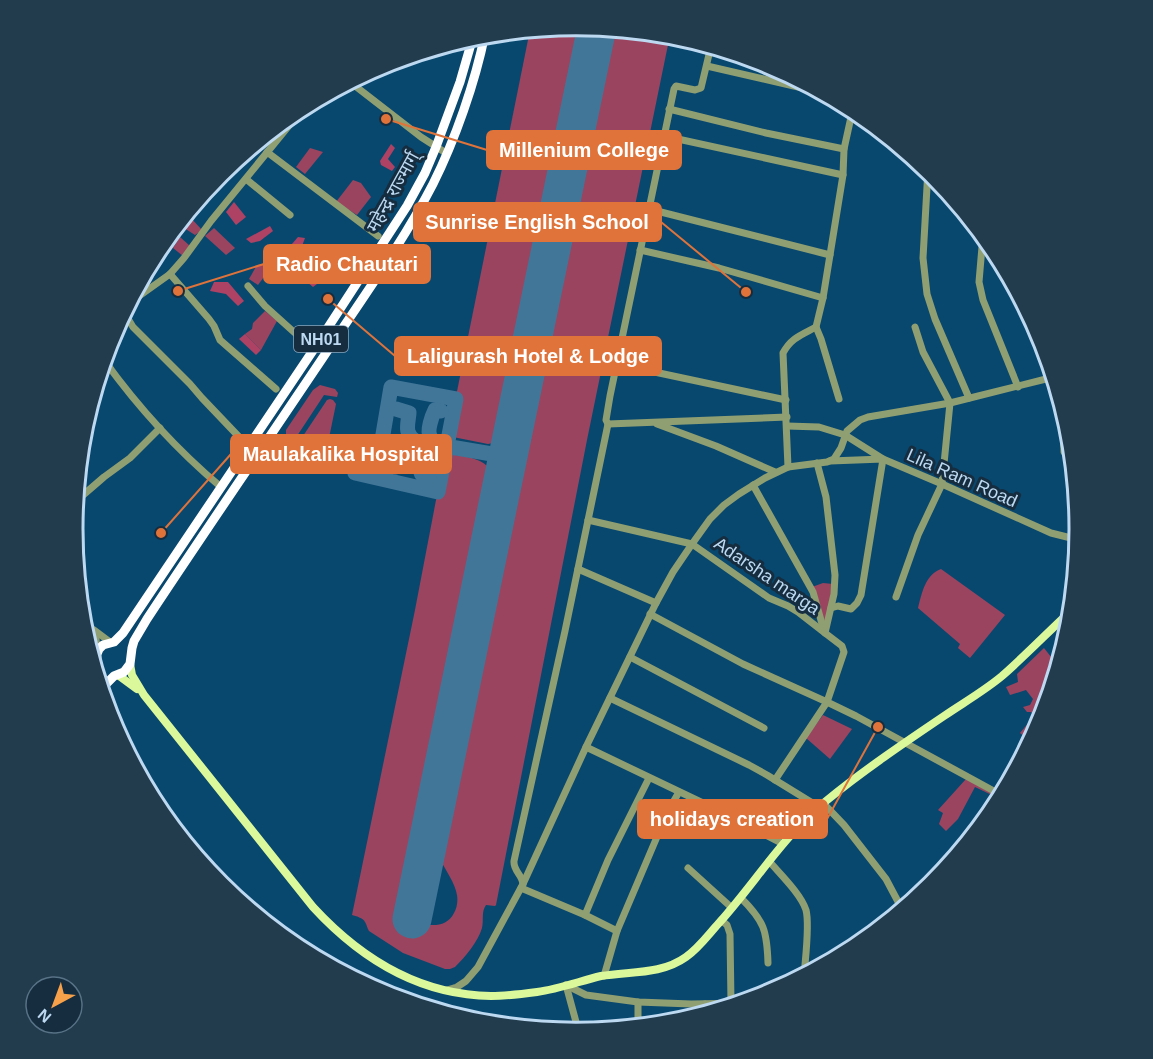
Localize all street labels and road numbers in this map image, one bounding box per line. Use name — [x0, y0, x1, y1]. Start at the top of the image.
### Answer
street label: महेन्द्र राज्मार्ग् — [362, 145, 425, 236]
road number: NH01 — [294, 326, 348, 352]
street label: Lila Ram Road — [904, 445, 1020, 511]
street label: Adarsha marga — [710, 533, 824, 619]

